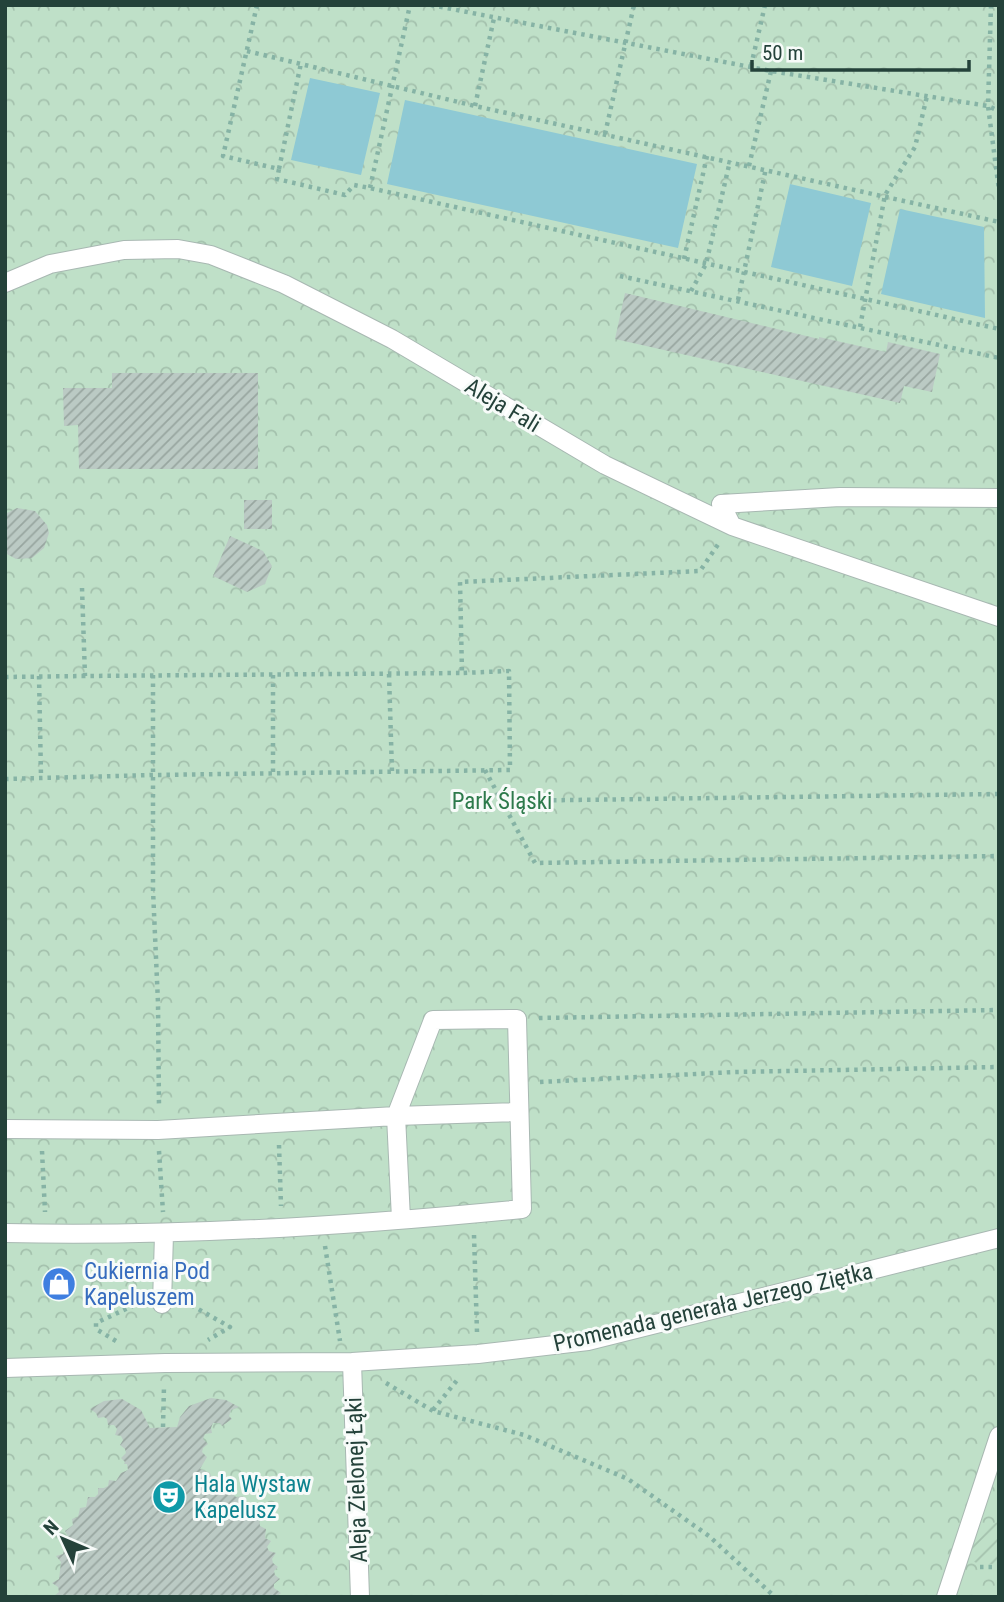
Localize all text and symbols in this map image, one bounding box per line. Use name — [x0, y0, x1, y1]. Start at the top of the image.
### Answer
scale bar — [752, 28, 969, 72]
text: 50 m — [762, 41, 803, 65]
street label: Aleja Fali — [460, 372, 545, 438]
park label: Park Śląski — [452, 787, 552, 815]
place label: Cukiernia Pod Kapeluszem — [84, 1258, 210, 1311]
street label: Promenada generała Jerzego Ziętka — [551, 1258, 875, 1357]
shop icon: Cukiernia Pod Kapeluszem — [40, 1265, 78, 1303]
street label: Aleja Zielonej Łąki — [340, 1397, 373, 1563]
place label: Hala Wystaw Kapelusz — [194, 1471, 311, 1524]
theatre icon: Hala Wystaw Kapelusz — [150, 1478, 188, 1516]
north arrow — [28, 1504, 98, 1574]
text: N — [39, 1515, 63, 1540]

